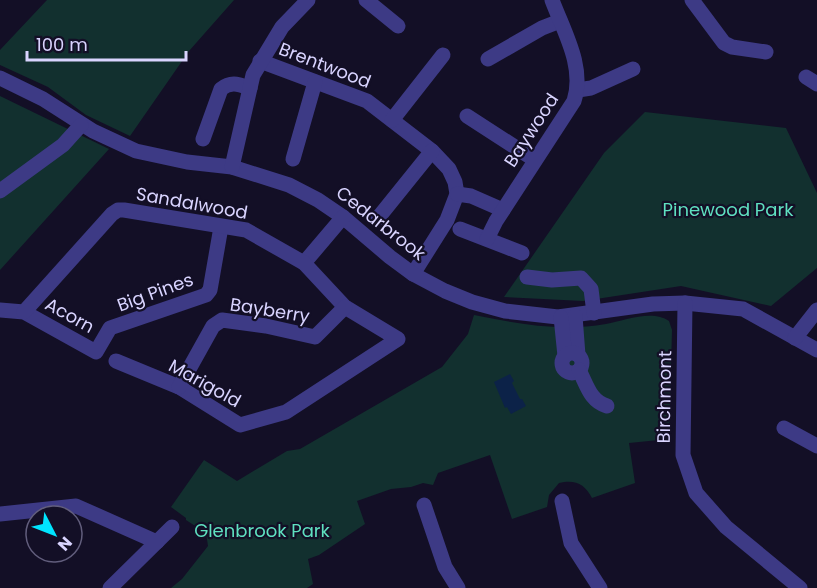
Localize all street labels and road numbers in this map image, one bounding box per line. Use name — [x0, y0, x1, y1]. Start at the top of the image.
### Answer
street label: Brentwood — [275, 36, 375, 94]
street label: Baywood — [498, 88, 564, 172]
street label: Cedarbrook — [331, 180, 432, 266]
street label: Sandalwood — [134, 181, 250, 225]
street label: Big Pines — [113, 267, 197, 317]
street label: Acorn — [41, 291, 99, 339]
street label: Bayberry — [228, 291, 312, 329]
street label: Birchmont — [651, 350, 677, 444]
street label: Marigold — [164, 353, 246, 413]

